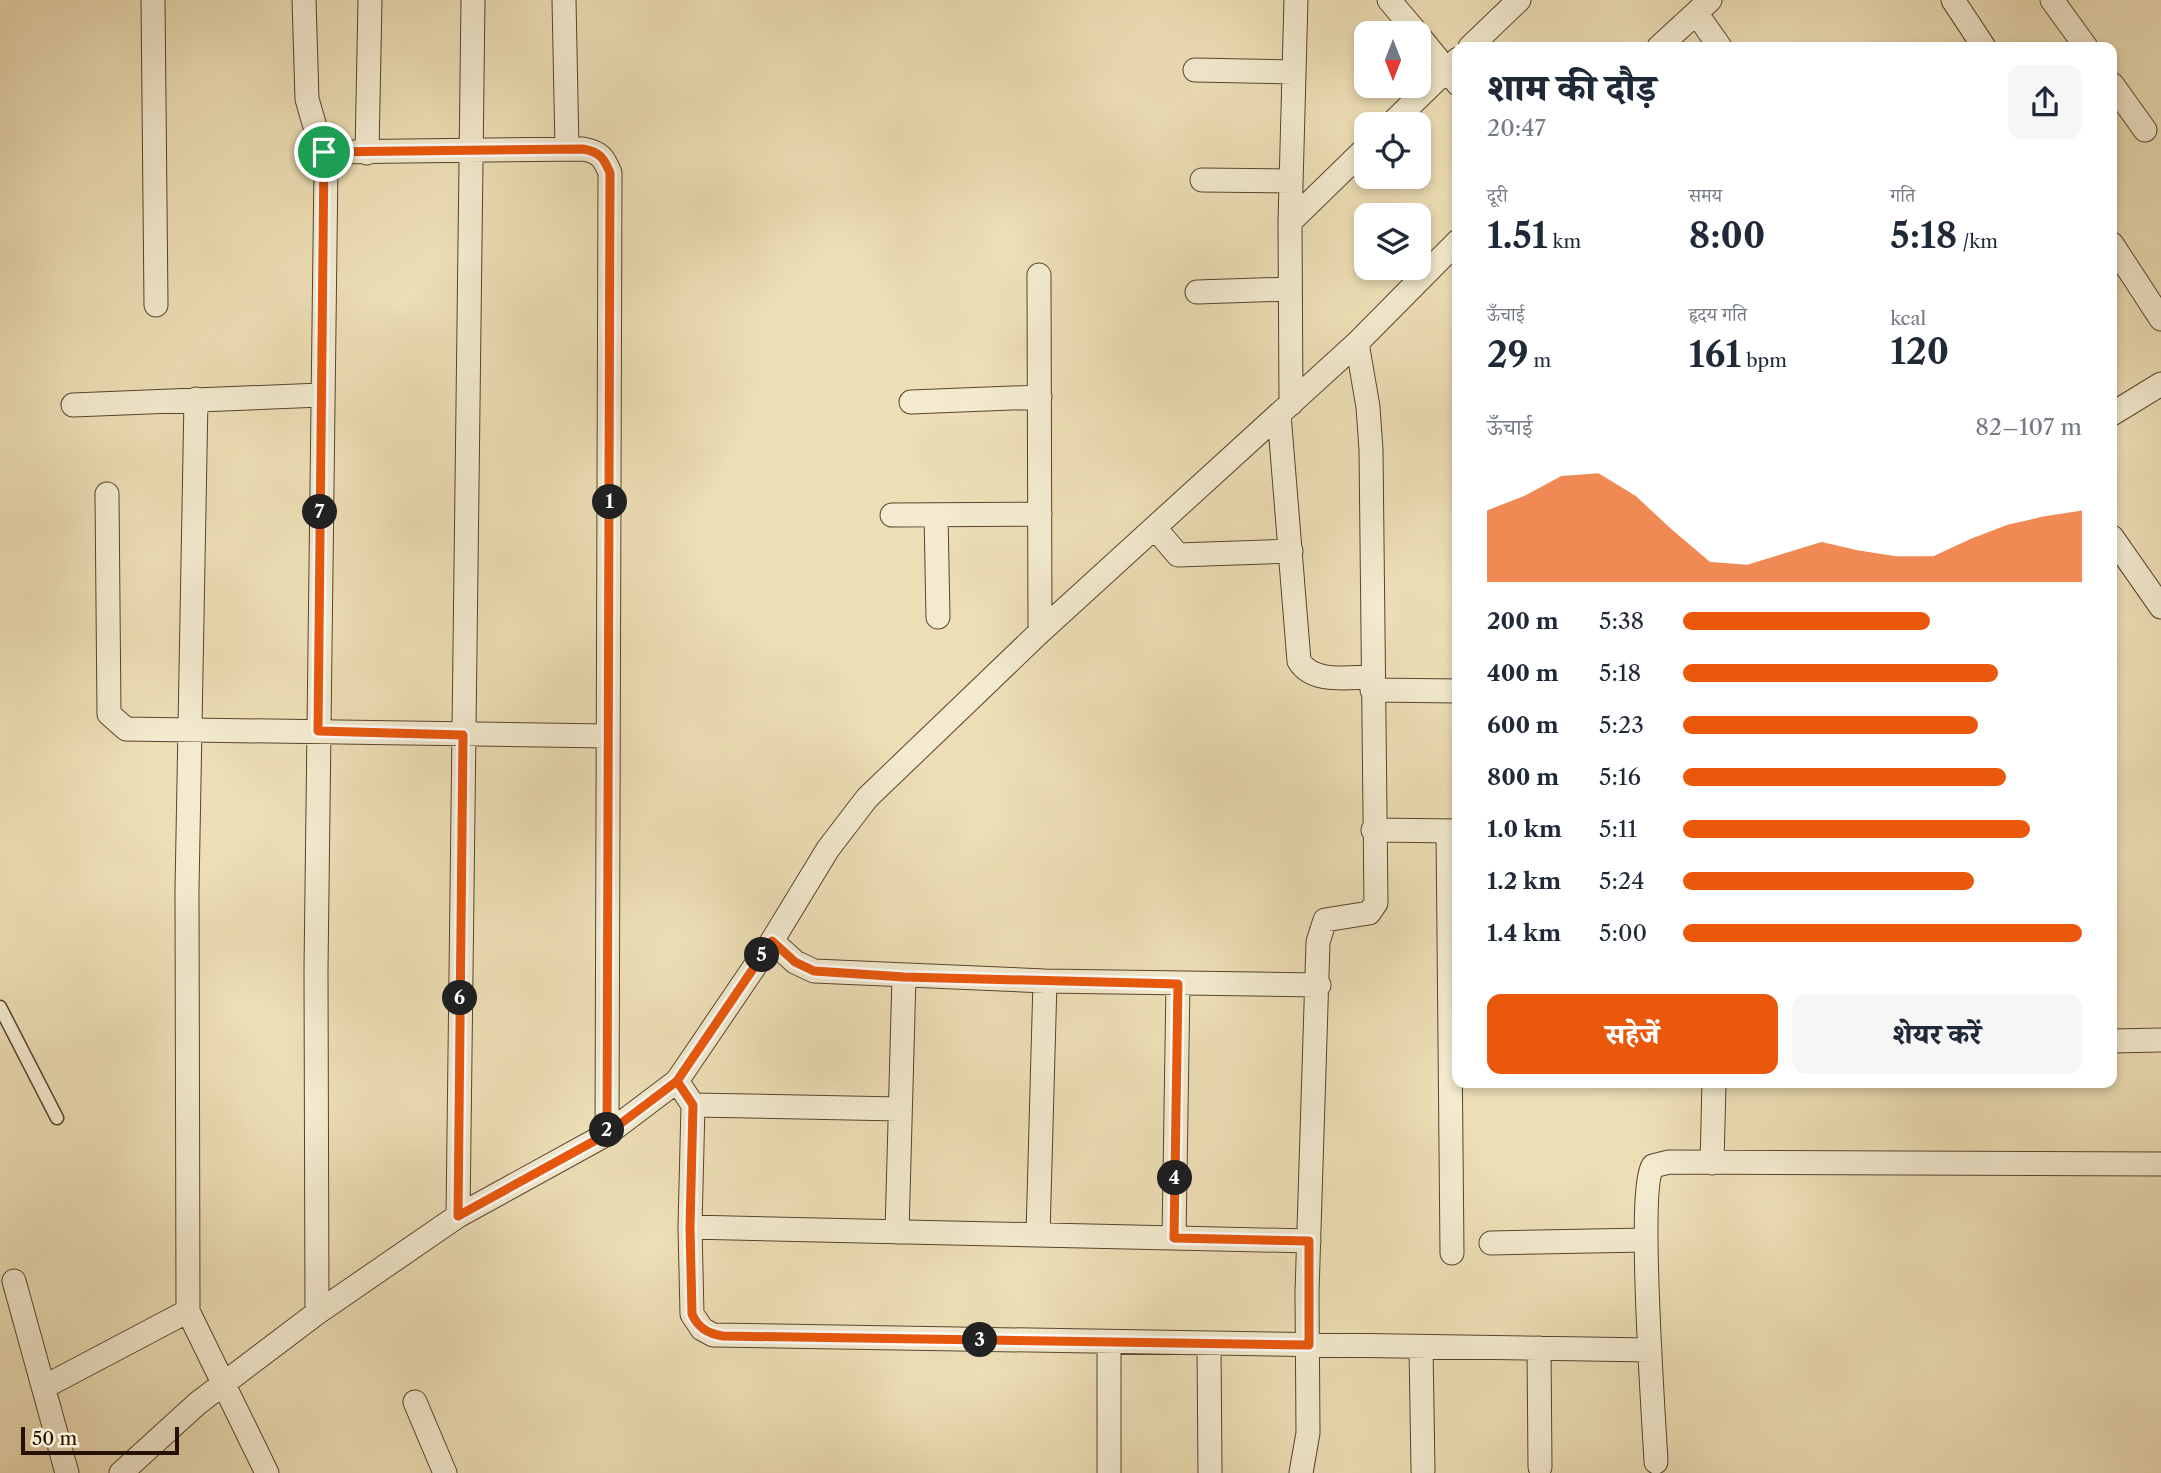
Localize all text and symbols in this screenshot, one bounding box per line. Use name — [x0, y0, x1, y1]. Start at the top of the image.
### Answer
north arrow — [1354, 21, 1432, 98]
map controls — [1354, 21, 1431, 280]
text: शाम की दौड़ — [1487, 64, 1656, 111]
button: share — [2008, 65, 2082, 139]
button: locate — [1354, 112, 1431, 189]
text: 20:47 — [1487, 114, 1546, 142]
pin — [294, 122, 354, 182]
icon: arrive — [305, 133, 343, 171]
text: दूरी — [1487, 184, 1508, 207]
text: समय — [1689, 184, 1722, 207]
text: गति — [1890, 184, 1915, 207]
button: layers — [1354, 203, 1431, 280]
text: 1.51 — [1487, 214, 1548, 257]
text: 8:00 — [1689, 214, 1765, 257]
text: 5:18 — [1890, 214, 1957, 257]
text: km — [1548, 230, 1581, 253]
text: /km — [1957, 230, 1998, 253]
text: ऊँचाई — [1487, 303, 1524, 326]
text: हृदय गति — [1689, 303, 1747, 326]
text: kcal — [1890, 307, 1926, 330]
text: 120 — [1890, 330, 1949, 373]
text: 29 — [1487, 333, 1529, 376]
text: 161 — [1689, 333, 1741, 376]
text: m — [1529, 349, 1551, 372]
text: bpm — [1741, 349, 1787, 372]
text: ऊँचाई — [1487, 413, 1532, 441]
text: 82–107 m — [1975, 413, 2082, 441]
pin: 1 — [592, 484, 628, 520]
text: 1 — [605, 490, 614, 513]
pin: 7 — [302, 494, 338, 530]
text: 7 — [315, 500, 324, 523]
text: 200 m — [1487, 607, 1559, 635]
text: 5:38 — [1599, 607, 1644, 635]
text: 400 m — [1487, 659, 1559, 687]
text: 5:18 — [1599, 659, 1641, 687]
text: 600 m — [1487, 711, 1559, 739]
text: 5:23 — [1599, 711, 1644, 739]
text: 800 m — [1487, 763, 1559, 791]
text: 5:16 — [1599, 763, 1641, 791]
text: 1.0 km — [1487, 815, 1562, 843]
text: 5:11 — [1599, 815, 1637, 843]
text: 1.2 km — [1487, 867, 1561, 895]
text: 5:24 — [1599, 867, 1644, 895]
text: 1.4 km — [1487, 919, 1561, 947]
text: 5:00 — [1599, 919, 1647, 947]
pin: 5 — [744, 937, 780, 972]
text: 5 — [756, 943, 767, 966]
pin: 6 — [442, 981, 477, 1016]
text: 6 — [454, 986, 465, 1009]
button: सहेजें — [1487, 994, 1778, 1074]
button: शेयर करें — [1792, 994, 2082, 1074]
pin: 2 — [590, 1112, 624, 1148]
text: 2 — [601, 1118, 612, 1141]
pin: 4 — [1158, 1160, 1192, 1196]
text: 4 — [1169, 1166, 1180, 1189]
pin: 3 — [962, 1322, 998, 1358]
text: 3 — [974, 1328, 985, 1351]
scale bar — [21, 1424, 178, 1456]
text: 50 m — [32, 1427, 77, 1450]

